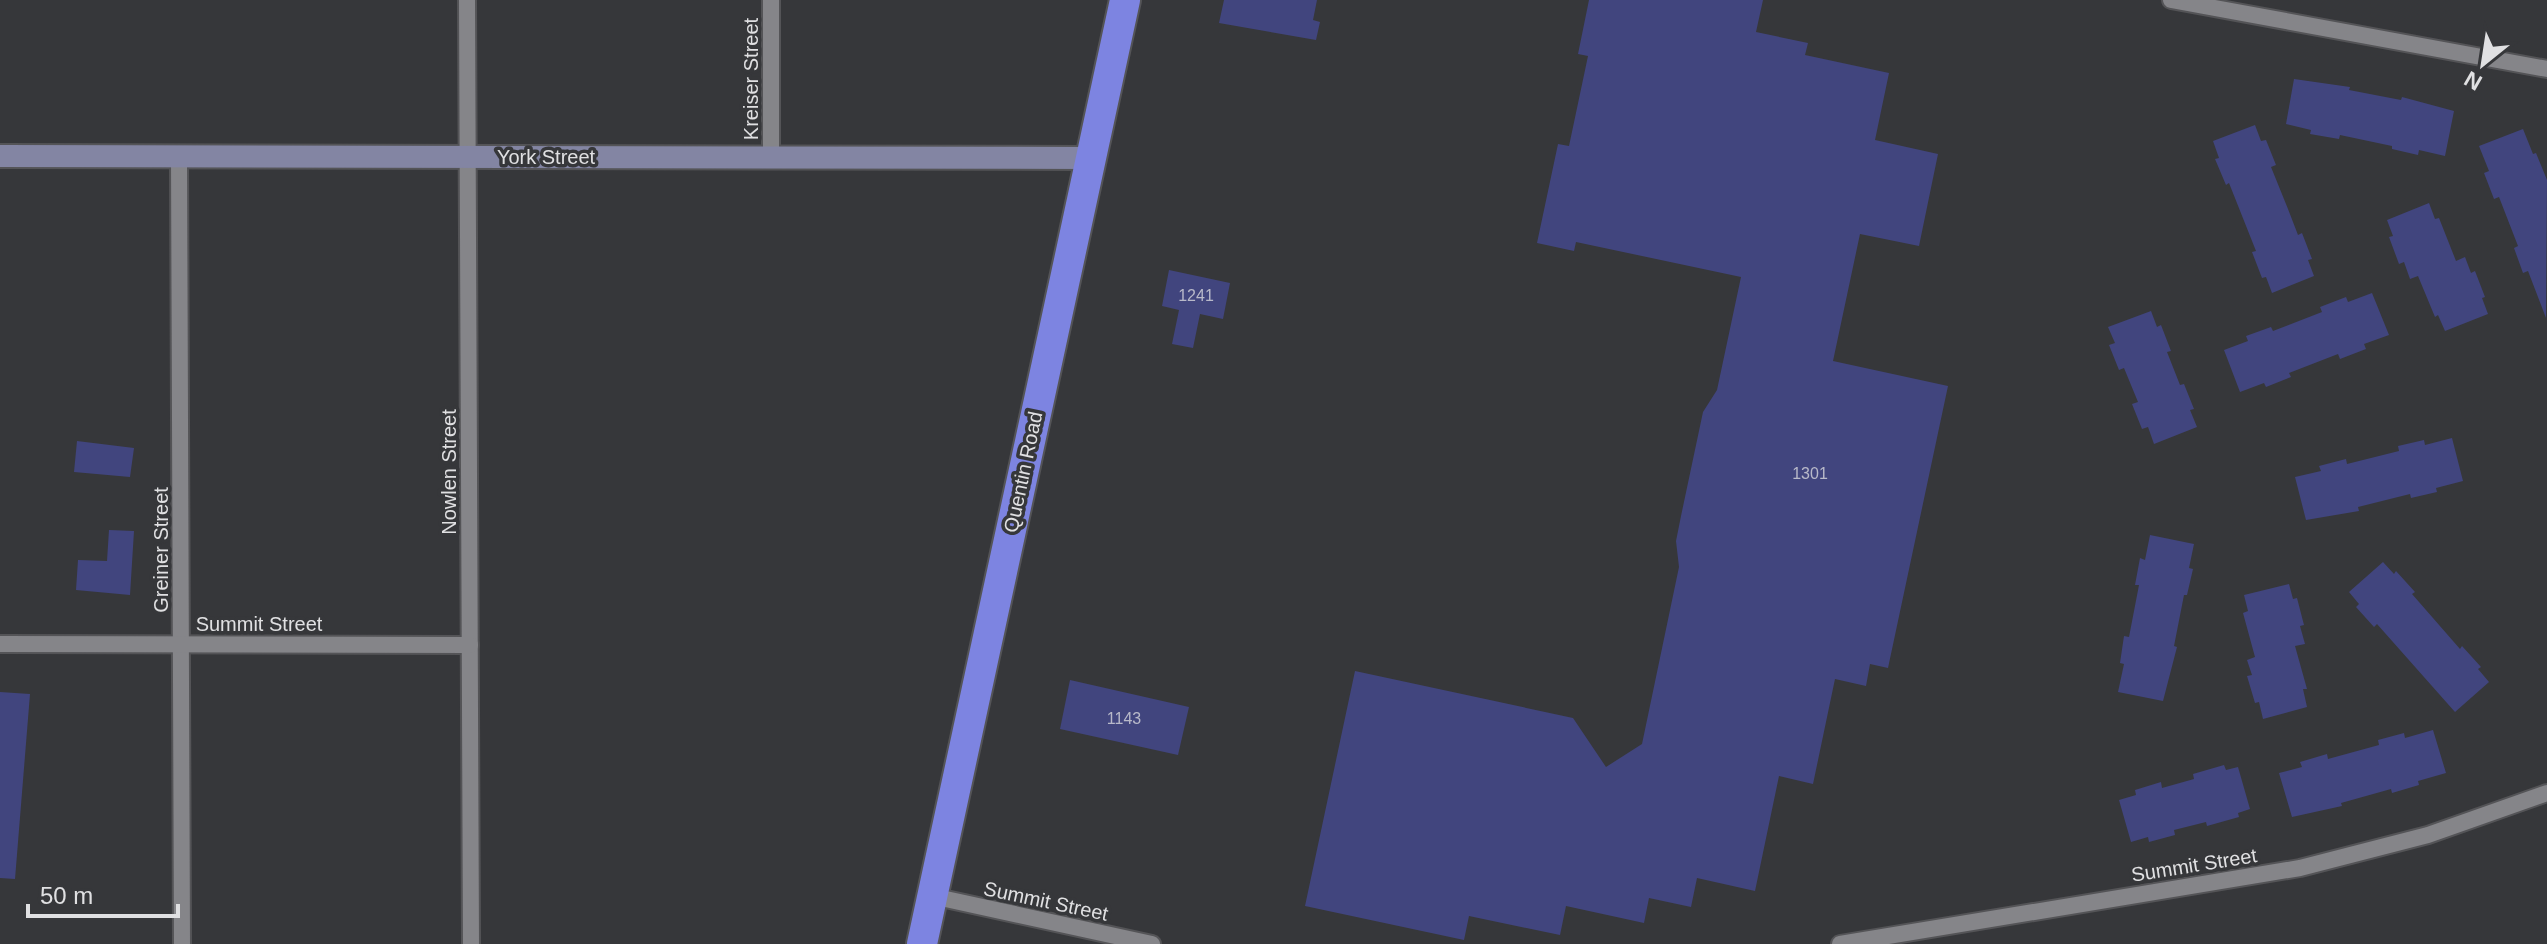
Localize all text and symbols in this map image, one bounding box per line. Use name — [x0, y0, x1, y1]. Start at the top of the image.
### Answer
street label: Kreiser Street — [740, 17, 762, 140]
north arrow — [2443, 24, 2523, 104]
text: N — [2460, 66, 2486, 96]
street label: York Street — [497, 146, 596, 168]
house number: 1241 — [1178, 287, 1214, 304]
street label: Nowlen Street — [438, 409, 460, 535]
street label: Quentin Road — [999, 409, 1047, 535]
house number: 1301 — [1792, 465, 1828, 482]
street label: Greiner Street — [150, 487, 172, 613]
street label: Summit Street — [196, 613, 323, 635]
house number: 1143 — [1107, 710, 1141, 727]
street label: Summit Street — [2130, 844, 2259, 886]
scale bar — [28, 868, 178, 918]
street label: Summit Street — [982, 877, 1111, 925]
text: 50 m — [40, 882, 93, 909]

